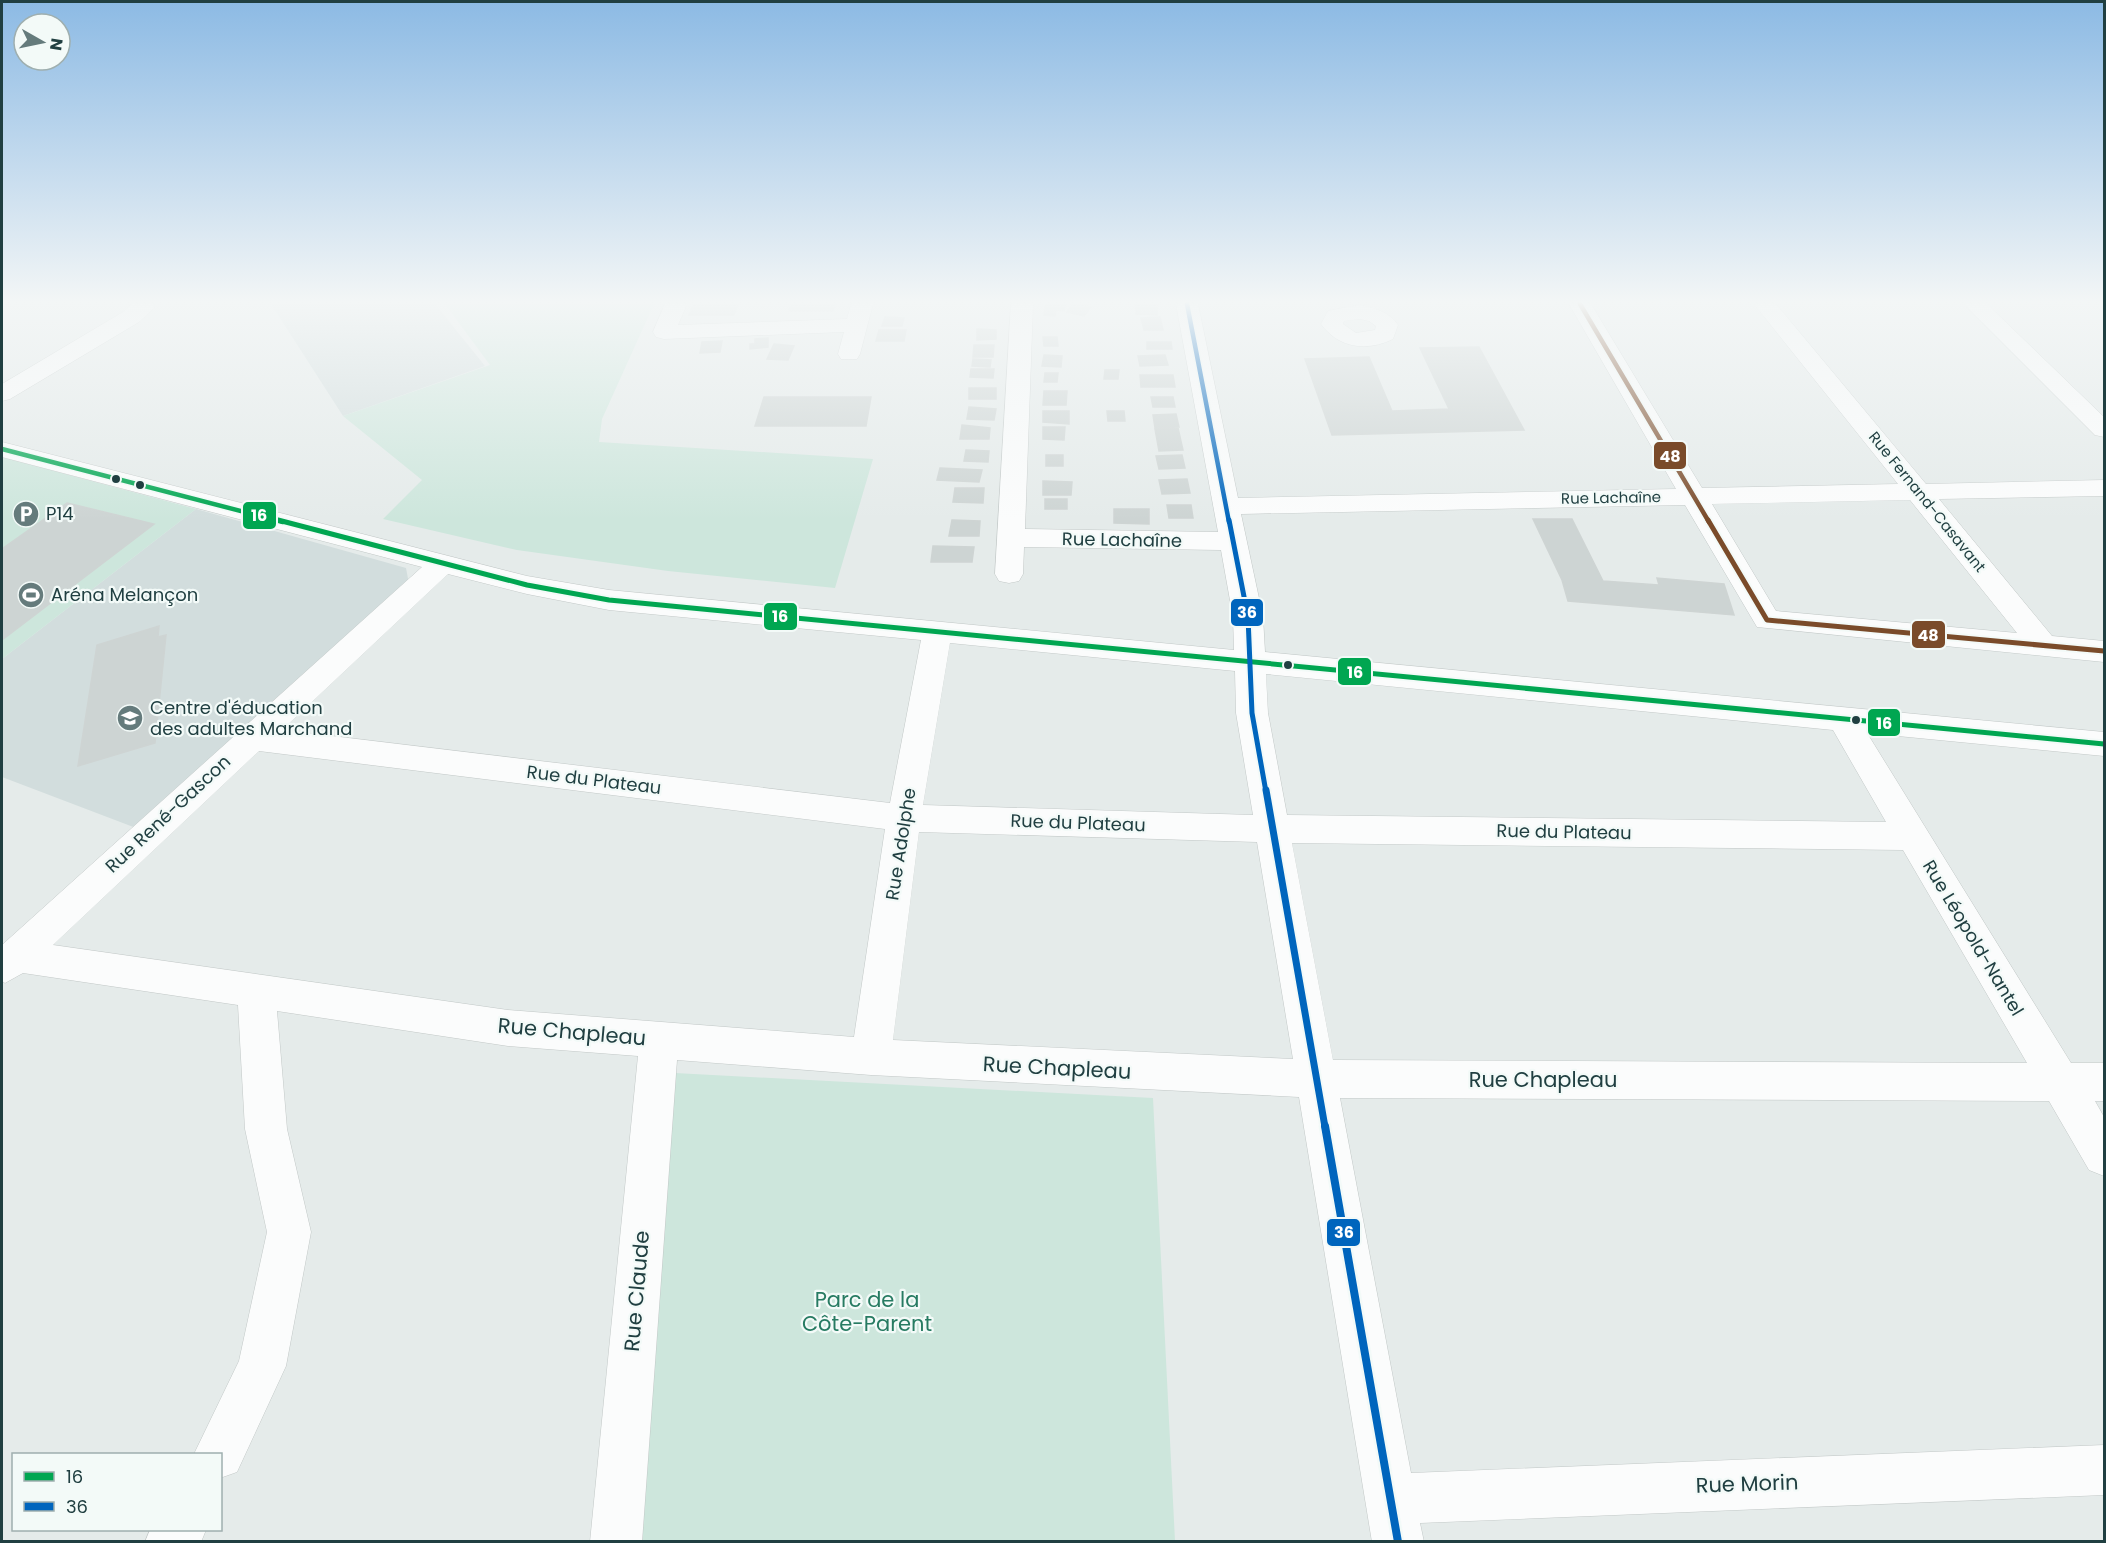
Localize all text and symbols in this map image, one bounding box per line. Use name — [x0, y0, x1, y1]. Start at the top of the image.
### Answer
north arrow — [12, 12, 72, 72]
text: N — [44, 37, 69, 52]
street label: Rue Fernand-Casavant — [1864, 427, 1991, 576]
line badge: 48 — [1653, 441, 1687, 470]
text: 48 — [1659, 445, 1681, 468]
unlabelled marker — [110, 473, 122, 485]
unlabelled marker — [134, 479, 146, 491]
street label: Rue Lachaîne — [1561, 486, 1661, 509]
parking icon: P14 — [11, 499, 41, 529]
place label: P14 — [46, 501, 74, 526]
line badge: 16 — [242, 501, 277, 530]
text: 16 — [251, 504, 267, 527]
street label: Rue Lachaîne — [1062, 526, 1182, 553]
sports icon: Aréna Melançon — [16, 580, 46, 610]
place label: Aréna Melançon — [51, 582, 198, 607]
line badge: 36 — [1230, 598, 1264, 627]
text: 36 — [1237, 601, 1257, 624]
line badge: 16 — [763, 602, 798, 631]
text: 16 — [772, 605, 788, 628]
line badge: 48 — [1911, 620, 1946, 649]
text: 48 — [1917, 624, 1939, 647]
line badge: 16 — [1337, 657, 1372, 686]
unlabelled marker — [1282, 659, 1294, 671]
text: 16 — [1347, 661, 1363, 684]
place label: Centre d'éducation des adultes Marchand — [150, 695, 352, 741]
school or university icon: Centre d'éducation des adultes Marchand — [115, 703, 145, 733]
line badge: 16 — [1867, 708, 1901, 737]
text: 16 — [1876, 712, 1892, 735]
unlabelled marker — [1850, 714, 1862, 726]
street label: Rue René-Gascon — [100, 749, 236, 878]
street label: Rue du Plateau — [525, 759, 663, 800]
street label: Rue Adolphe — [879, 786, 922, 902]
street label: Rue du Plateau — [1010, 808, 1146, 837]
street label: Rue du Plateau — [1496, 818, 1632, 845]
street label: Rue Léopold-Nantel — [1917, 855, 2030, 1020]
street label: Rue Chapleau — [497, 1011, 647, 1052]
street label: Rue Chapleau — [982, 1049, 1132, 1086]
street label: Rue Chapleau — [1469, 1065, 1617, 1094]
line badge: 36 — [1326, 1218, 1361, 1247]
text: 36 — [1334, 1221, 1354, 1244]
street label: Rue Claude — [617, 1229, 656, 1353]
park label: Parc de la Côte-Parent — [802, 1285, 932, 1338]
legend — [12, 1453, 222, 1531]
text: 16 — [66, 1464, 83, 1489]
street label: Rue Morin — [1695, 1467, 1799, 1500]
text: 36 — [66, 1494, 88, 1519]

